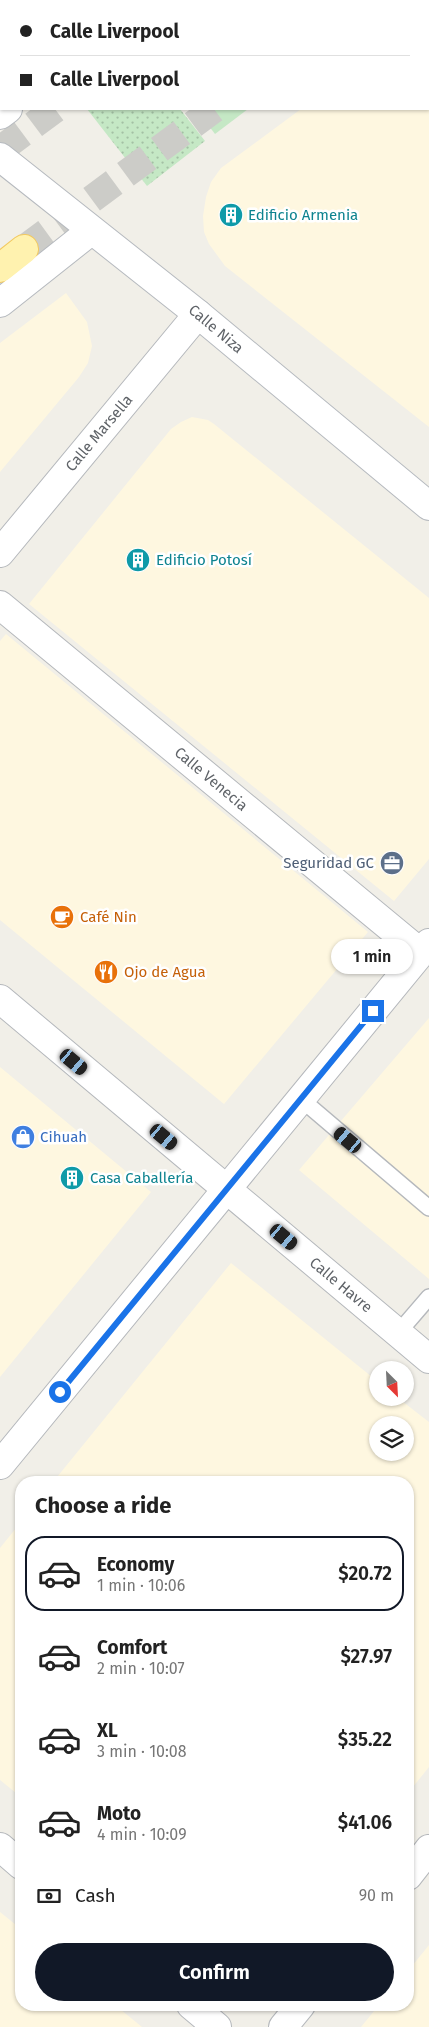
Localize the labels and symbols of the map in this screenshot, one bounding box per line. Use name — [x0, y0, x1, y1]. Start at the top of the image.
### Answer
building icon: Edificio Armenia — [218, 202, 244, 228]
place label: Edificio Armenia — [248, 206, 358, 224]
street label: Calle Niza — [185, 301, 247, 357]
street label: Calle Marsella — [62, 391, 136, 475]
building icon: Edificio Potosí — [125, 547, 151, 573]
place label: Edificio Potosí — [156, 551, 252, 569]
street label: Calle Venecia — [171, 743, 251, 815]
office icon: Seguridad GC — [379, 850, 405, 876]
place label: Seguridad GC — [283, 854, 375, 872]
cafe icon: Café Nin — [49, 904, 75, 930]
place label: Café Nin — [80, 908, 137, 926]
callout: 1 min — [332, 938, 414, 974]
restaurant icon: Ojo de Agua — [93, 959, 119, 985]
place label: Ojo de Agua — [124, 963, 206, 981]
route end — [362, 1000, 384, 1022]
car — [57, 1047, 90, 1077]
car — [147, 1122, 180, 1152]
shop icon: Cihuah — [10, 1124, 36, 1150]
car — [331, 1125, 364, 1155]
place label: Cihuah — [40, 1128, 87, 1146]
building icon: Casa Caballería — [59, 1165, 85, 1191]
place label: Casa Caballería — [90, 1169, 194, 1187]
car — [267, 1222, 300, 1252]
street label: Calle Havre — [306, 1254, 376, 1316]
north arrow — [369, 1361, 414, 1406]
route start — [49, 1381, 71, 1403]

